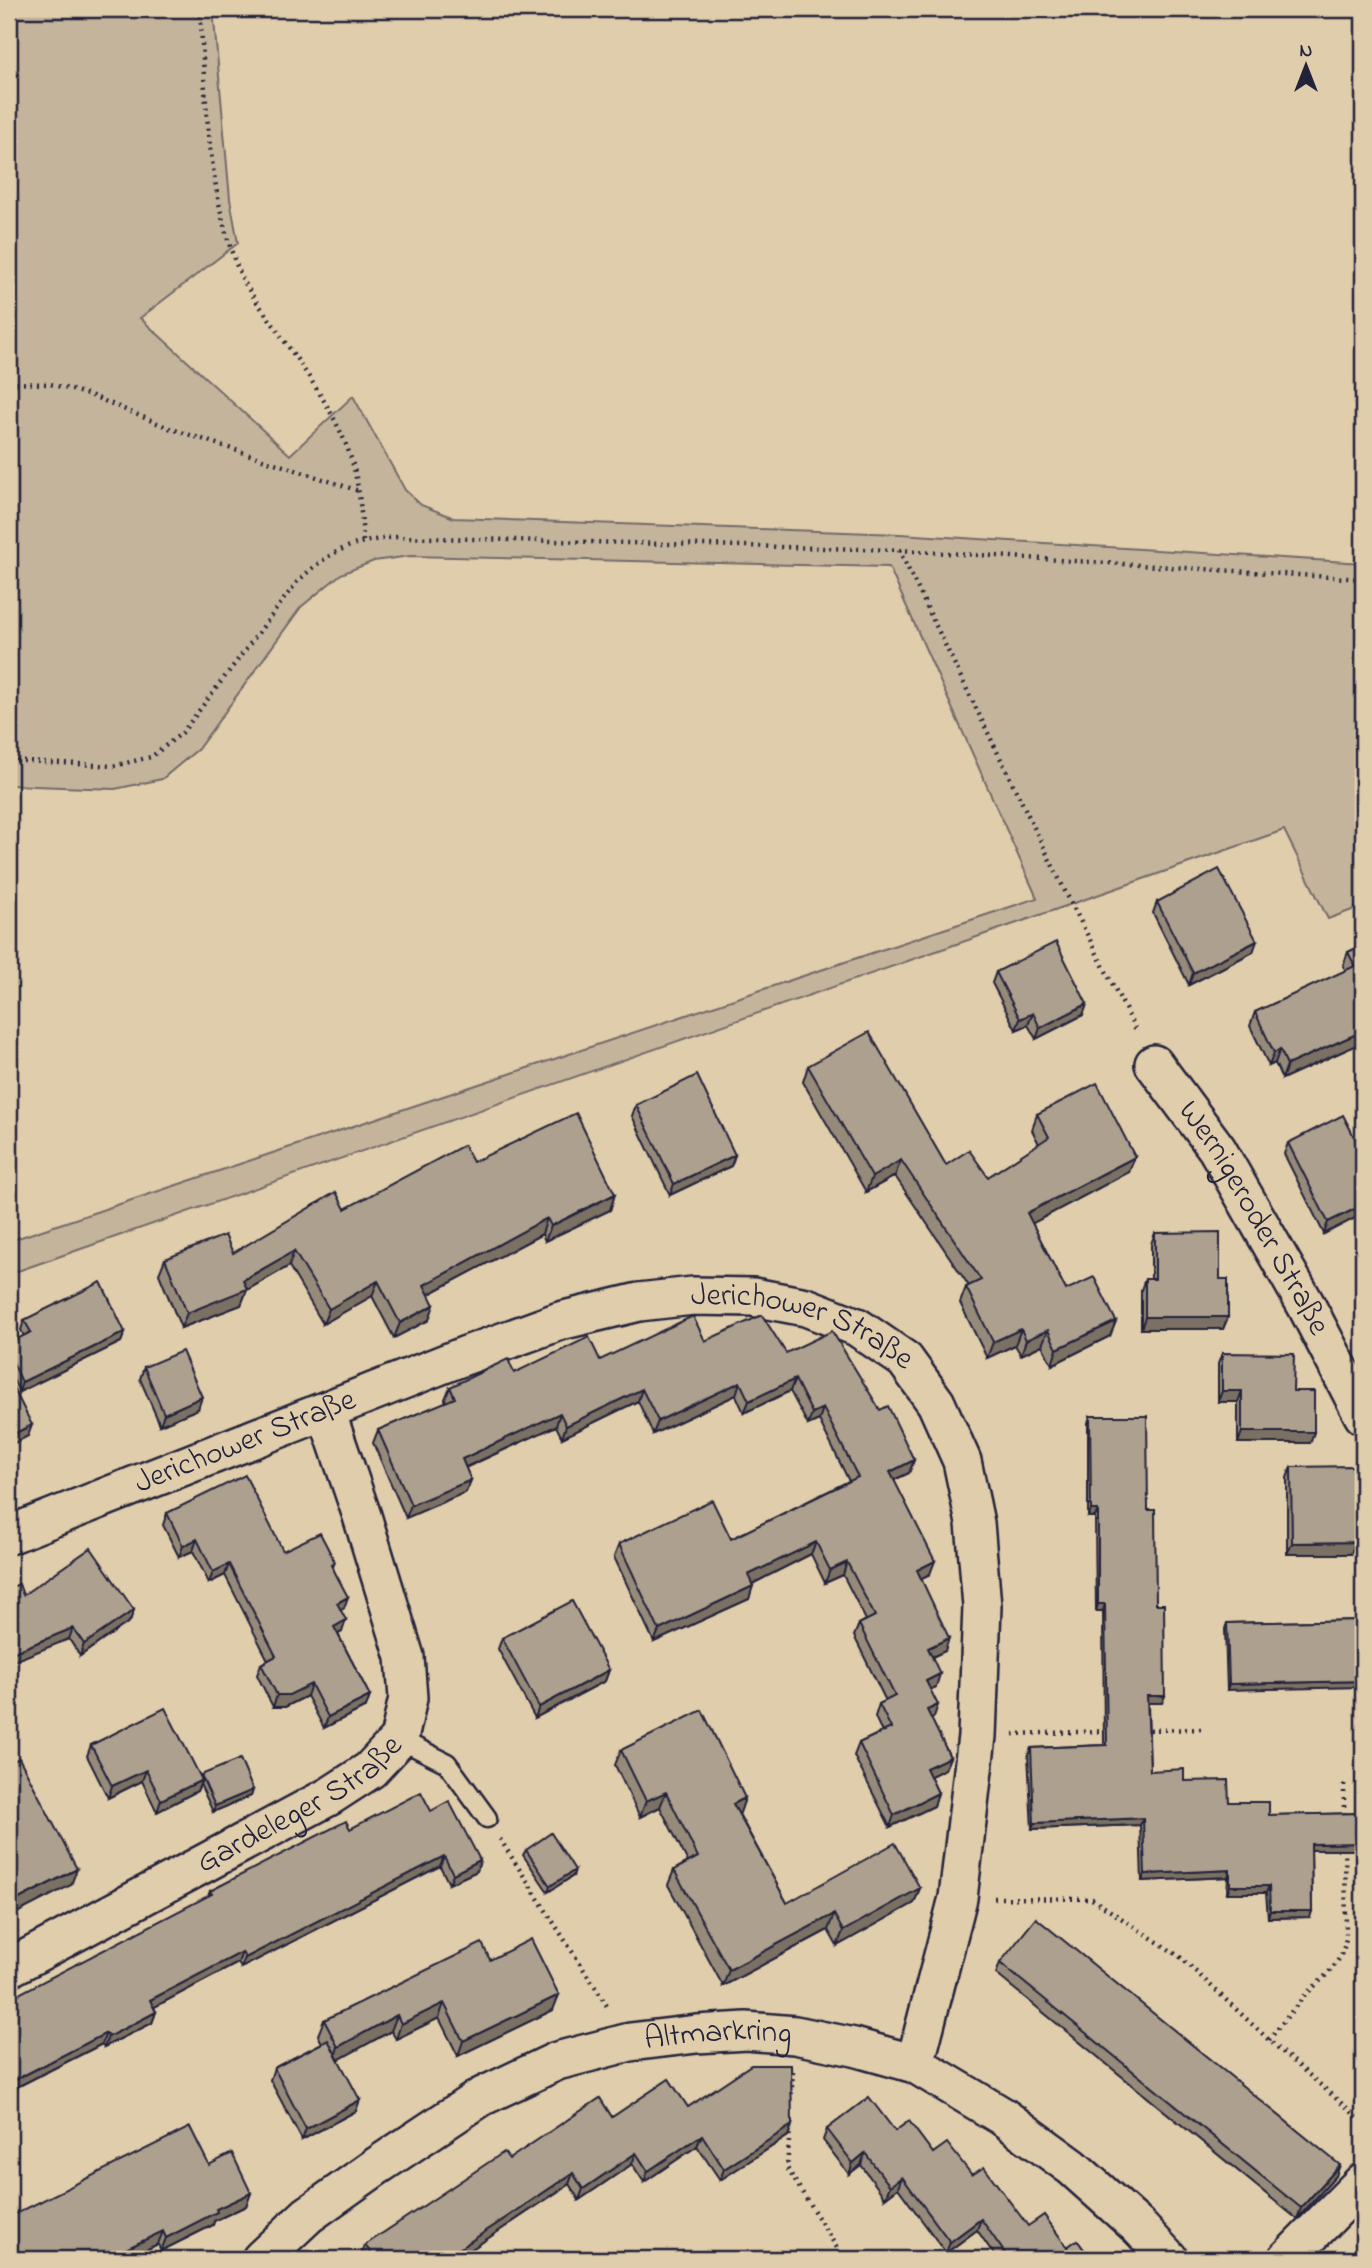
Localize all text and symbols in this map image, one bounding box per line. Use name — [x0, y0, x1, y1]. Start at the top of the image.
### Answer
north arrow — [1270, 32, 1340, 102]
text: N — [1300, 38, 1313, 65]
street label: Wernigeroder Straße — [1166, 1091, 1342, 1344]
street label: Jerichower Straße — [691, 1272, 923, 1383]
street label: Jerichower Straße — [128, 1377, 364, 1507]
street label: Gardeleger Straße — [188, 1724, 415, 1887]
street label: Altmarkring — [642, 2007, 794, 2064]

